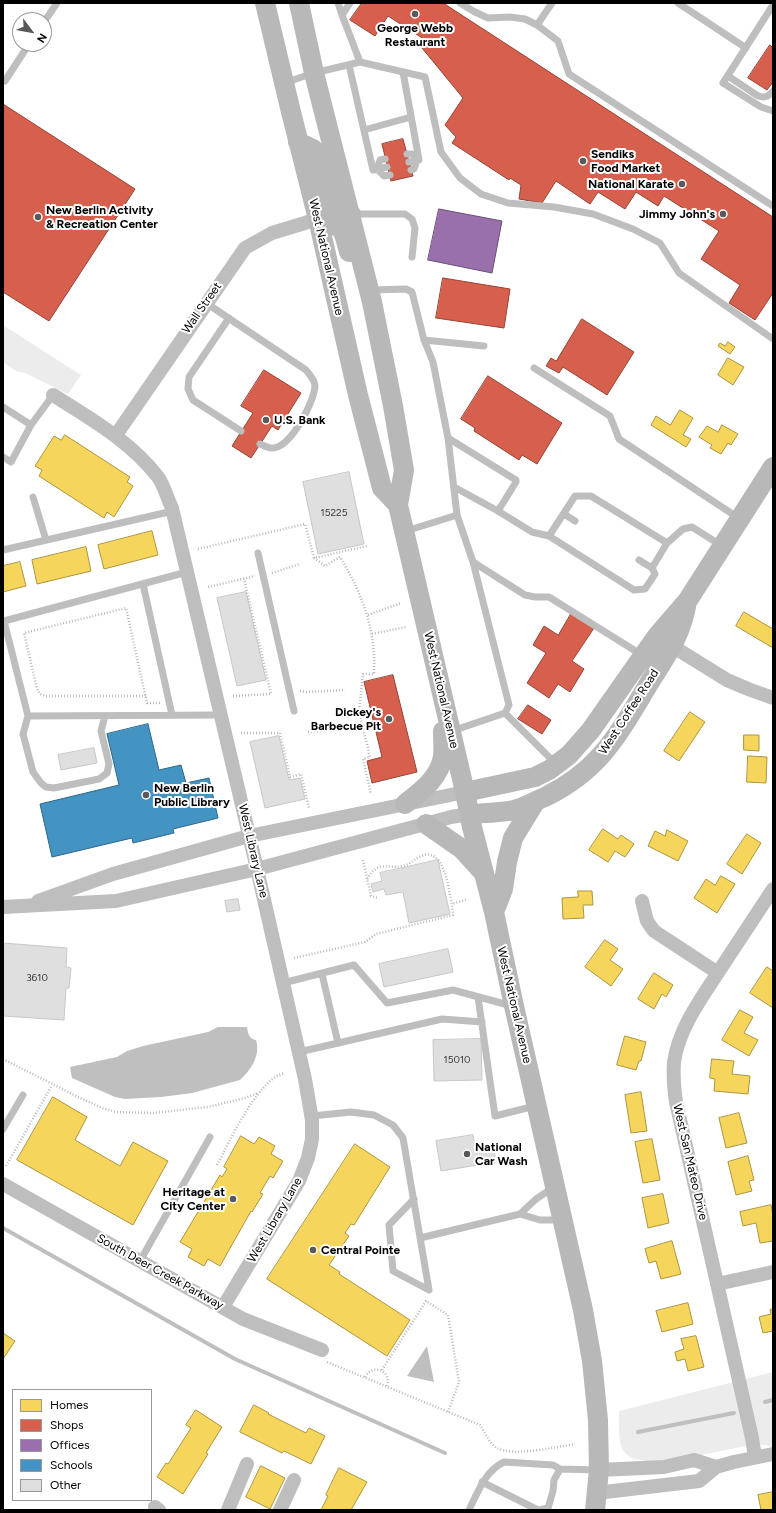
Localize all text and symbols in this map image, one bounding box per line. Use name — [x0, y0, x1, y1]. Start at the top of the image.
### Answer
marker: George Webb Restaurant — [410, 9, 420, 19]
north arrow — [12, 12, 52, 52]
place label: George Webb Restaurant — [377, 21, 453, 49]
text: N — [34, 31, 50, 45]
place label: Sendiks Food Market — [591, 147, 660, 175]
marker: Sendiks Food Market — [578, 156, 588, 166]
place label: National Karate — [588, 177, 674, 191]
marker: National Karate — [677, 179, 687, 189]
street label: West National Avenue — [306, 197, 346, 317]
place label: New Berlin Activity & Recreation Center — [46, 203, 158, 231]
place label: Jimmy John's — [639, 207, 715, 221]
marker: Jimmy John's — [718, 209, 728, 219]
marker: New Berlin Activity & Recreation Center — [33, 212, 43, 222]
street label: Wall Street — [179, 280, 225, 336]
place label: U.S. Bank — [274, 413, 326, 427]
marker: U.S. Bank — [261, 415, 271, 425]
house number: 15225 — [321, 507, 347, 519]
street label: West National Avenue — [421, 630, 461, 750]
street label: West Coffee Road — [596, 667, 662, 757]
place label: Dickey's Barbecue Pit — [311, 705, 381, 733]
marker: Dickey's Barbecue Pit — [384, 714, 394, 724]
place label: New Berlin Public Library — [154, 781, 230, 809]
marker: New Berlin Public Library — [141, 790, 151, 800]
street label: West Library Lane — [235, 803, 271, 899]
street label: West National Avenue — [494, 945, 534, 1065]
house number: 3610 — [26, 972, 48, 984]
house number: 15010 — [444, 1054, 470, 1066]
street label: West San Mateo Drive — [670, 1102, 710, 1222]
place label: National Car Wash — [475, 1140, 528, 1168]
marker: National Car Wash — [462, 1149, 472, 1159]
street label: West Library Lane — [245, 1175, 305, 1265]
place label: Heritage at City Center — [160, 1185, 225, 1213]
marker: Heritage at City Center — [228, 1194, 238, 1204]
street label: South Deer Creek Parkway — [94, 1231, 226, 1313]
place label: Central Pointe — [321, 1243, 400, 1257]
marker: Central Pointe — [308, 1245, 318, 1255]
legend — [12, 1389, 152, 1501]
text: Homes — [50, 1398, 88, 1412]
text: Shops — [50, 1418, 84, 1432]
text: Offices — [50, 1438, 90, 1452]
text: Schools — [50, 1458, 93, 1472]
text: Other — [50, 1478, 81, 1492]

